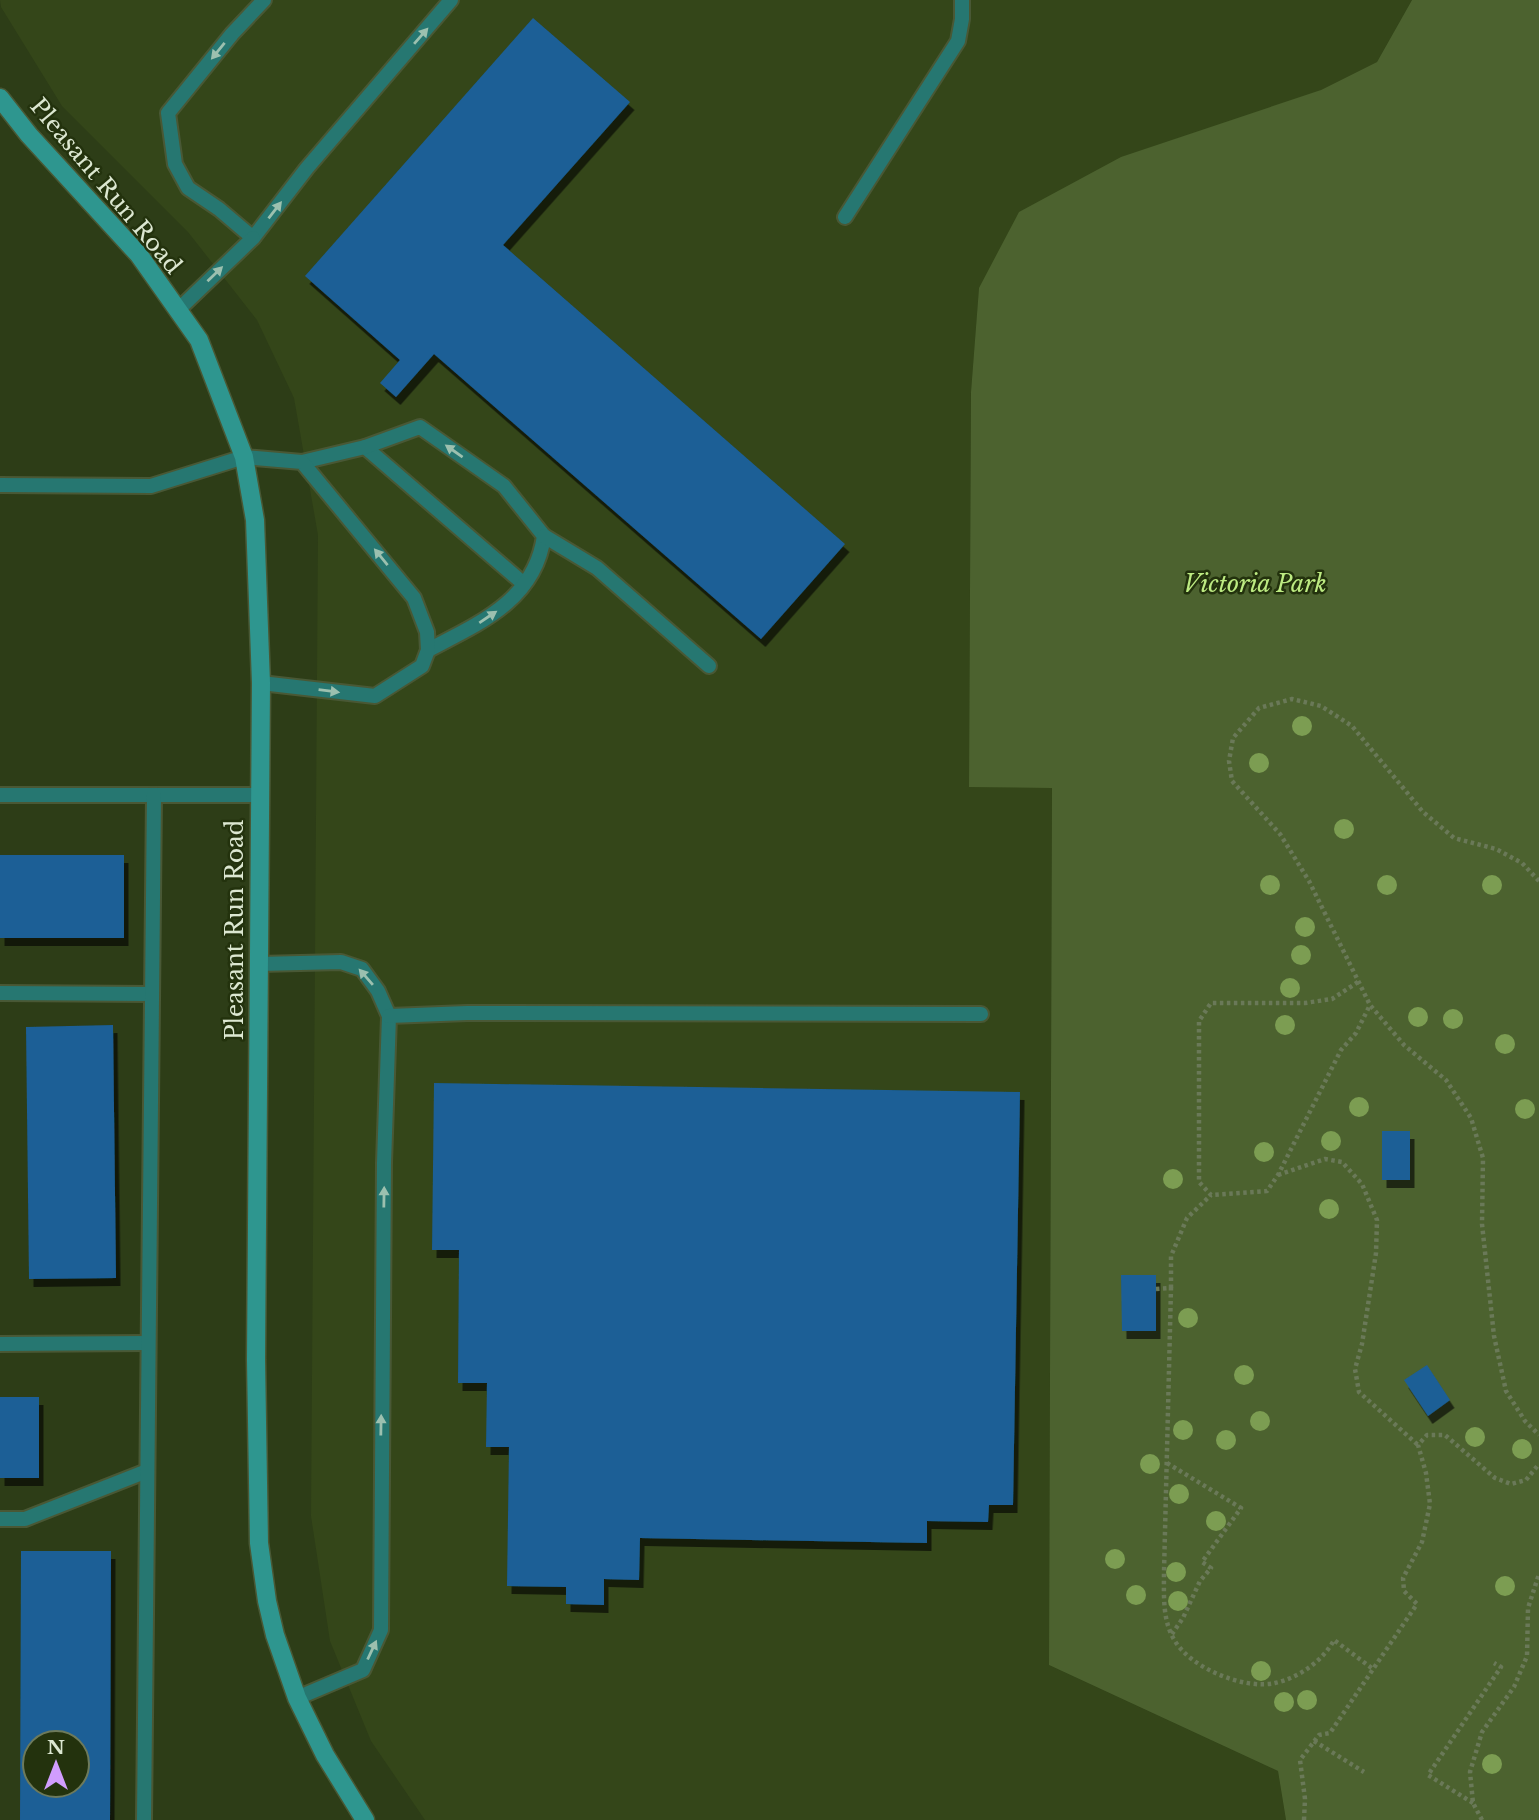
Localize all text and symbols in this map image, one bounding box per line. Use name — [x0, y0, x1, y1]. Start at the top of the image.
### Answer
one-way arrow — [413, 27, 428, 44]
one-way arrow — [211, 42, 226, 59]
street label: Pleasant Run Road — [24, 92, 188, 280]
one-way arrow — [267, 201, 281, 219]
one-way arrow — [207, 266, 224, 283]
one-way arrow — [445, 445, 464, 458]
one-way arrow — [373, 548, 388, 566]
park label: Victoria Park — [1184, 570, 1326, 598]
one-way arrow — [479, 610, 497, 624]
one-way arrow — [318, 685, 340, 696]
street label: Pleasant Run Road — [221, 820, 249, 1040]
one-way arrow — [358, 968, 374, 986]
one-way arrow — [378, 1186, 390, 1208]
one-way arrow — [375, 1414, 387, 1436]
one-way arrow — [366, 1640, 378, 1660]
north arrow — [21, 1729, 91, 1799]
text: N — [47, 1736, 65, 1759]

